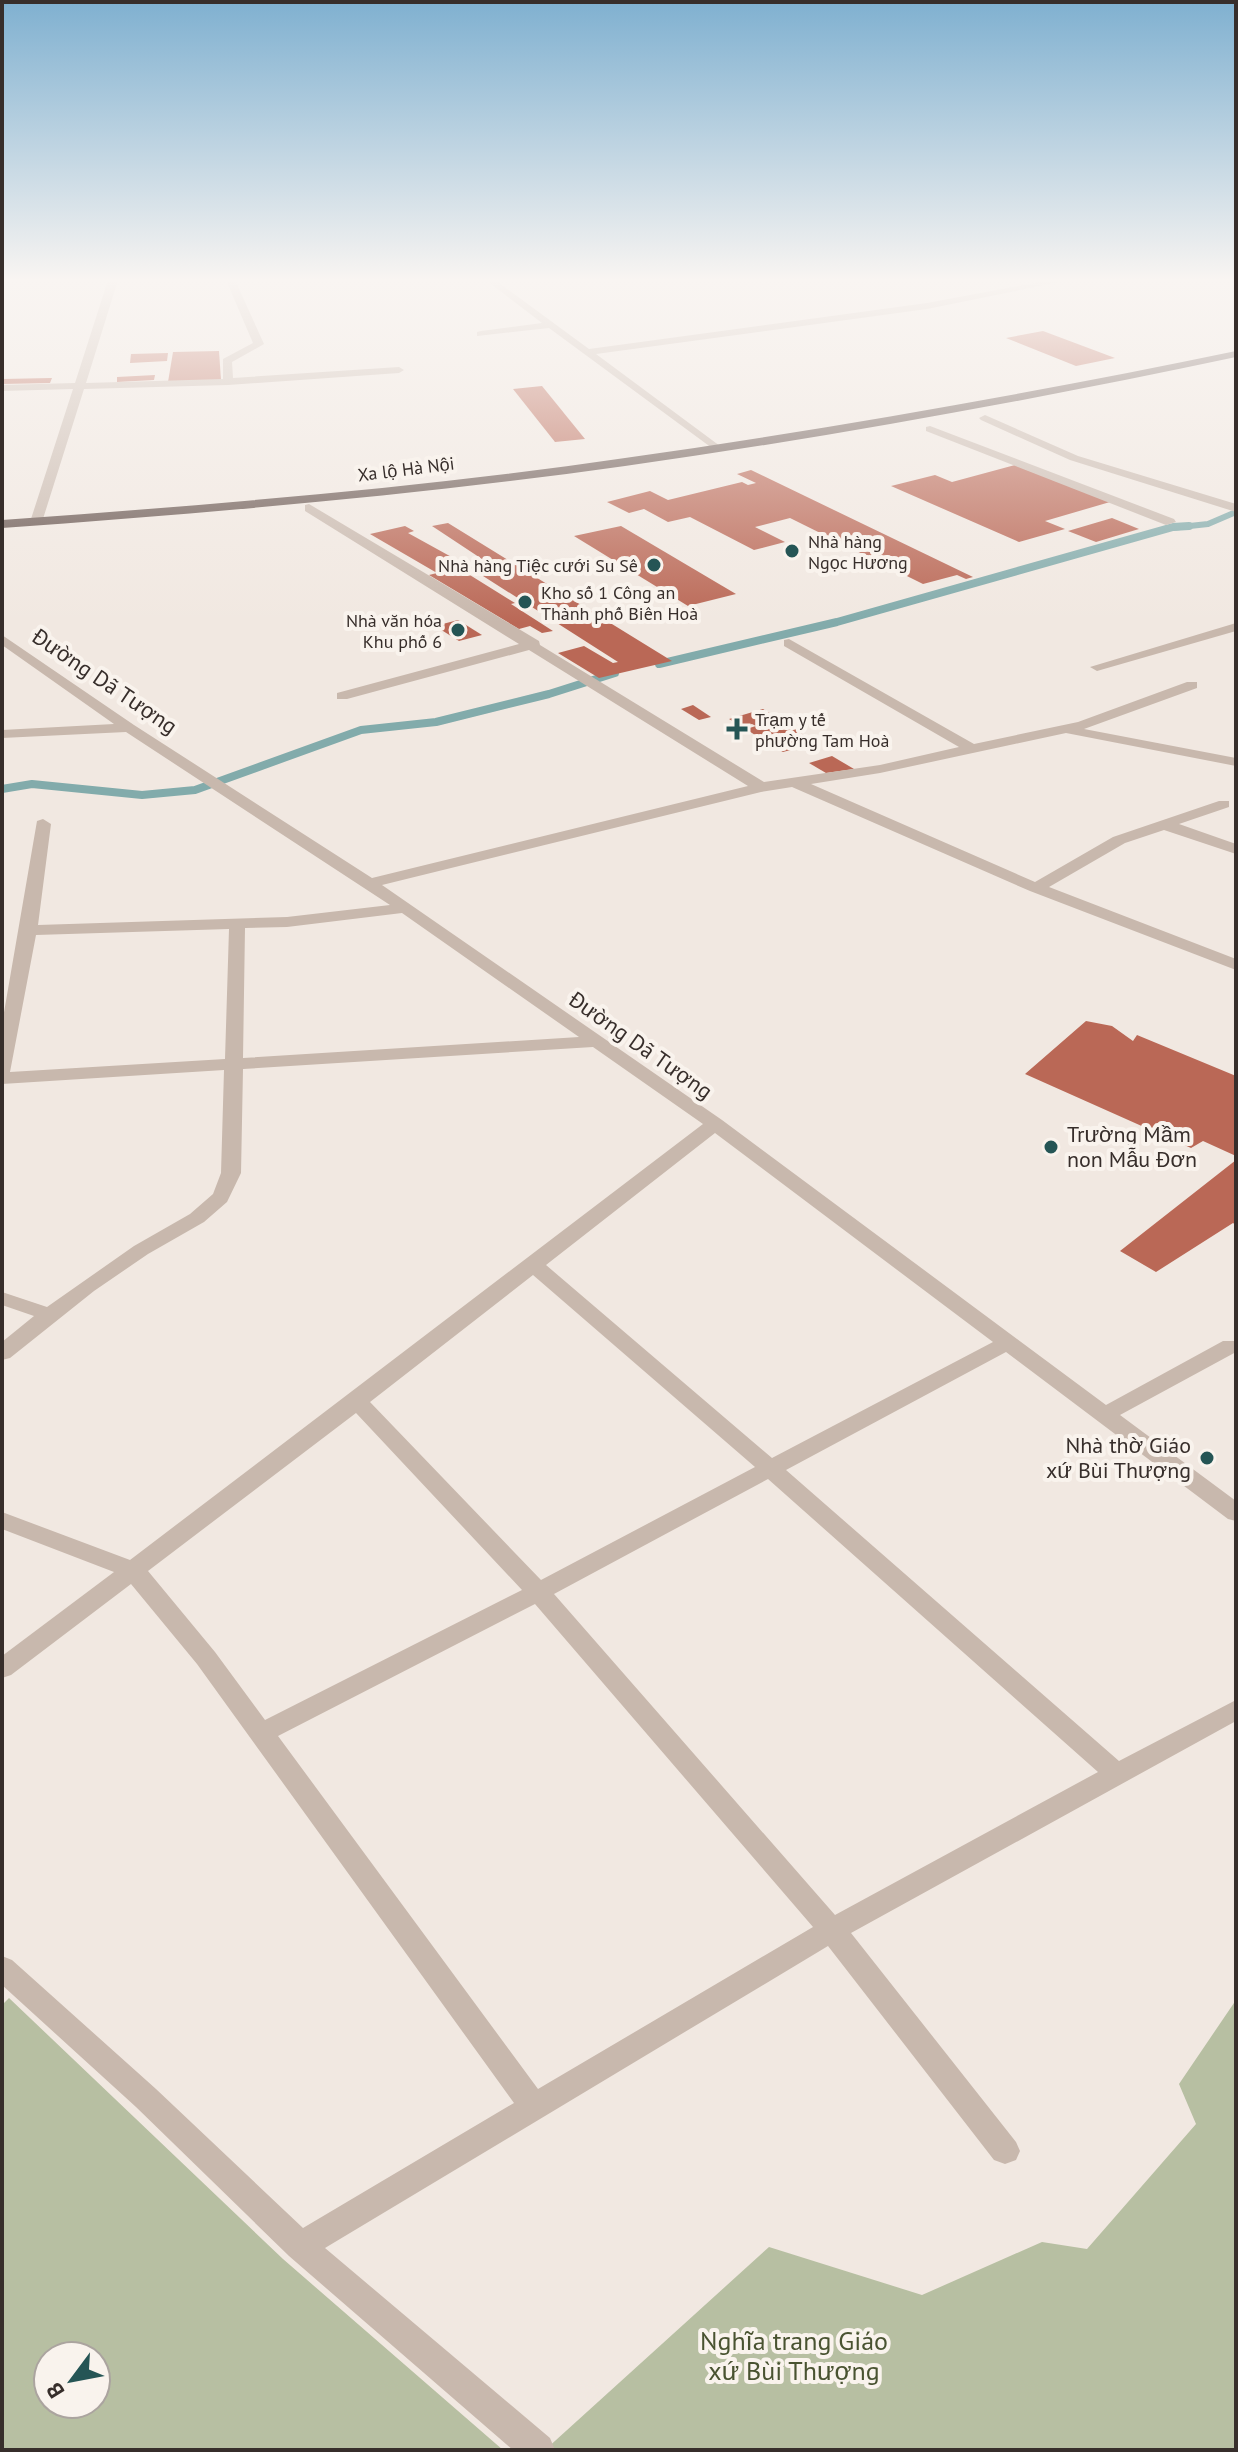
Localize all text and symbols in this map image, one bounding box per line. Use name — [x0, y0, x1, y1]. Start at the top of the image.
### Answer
street label: Xa lộ Hà Nội — [356, 452, 456, 486]
place label: Nhà hàng Ngọc Hương — [808, 530, 908, 574]
marker: Nhà hàng Ngọc Hương — [783, 542, 801, 560]
place label: Nhà hàng Tiệc cưới Su Sê — [438, 554, 638, 577]
marker: Nhà hàng Tiệc cưới Su Sê — [645, 556, 663, 574]
place label: Kho số 1 Công an Thành phố Biên Hoà — [541, 581, 698, 625]
marker: Kho số 1 Công an Thành phố Biên Hoà — [516, 593, 534, 611]
place label: Nhà văn hóa Khu phố 6 — [346, 609, 442, 653]
marker: Nhà văn hóa Khu phố 6 — [449, 621, 467, 639]
street label: Đường Dã Tượng — [26, 622, 183, 740]
place label: Trạm y tế phường Tam Hoà — [755, 708, 889, 752]
marker: Trạm y tế phường Tam Hoà — [726, 718, 748, 740]
street label: Đường Dã Tượng — [563, 984, 718, 1105]
place label: Trường Mầm non Mẫu Đơn — [1067, 1120, 1197, 1173]
marker: Trường Mầm non Mẫu Đơn — [1042, 1138, 1060, 1156]
place label: Nhà thờ Giáo xứ Bùi Thượng — [1046, 1431, 1191, 1484]
marker: Nhà thờ Giáo xứ Bùi Thượng — [1198, 1449, 1216, 1467]
park label: Nghĩa trang Giáo xứ Bùi Thượng — [700, 2324, 888, 2387]
north arrow — [32, 2340, 112, 2420]
text: B — [40, 2378, 70, 2404]

